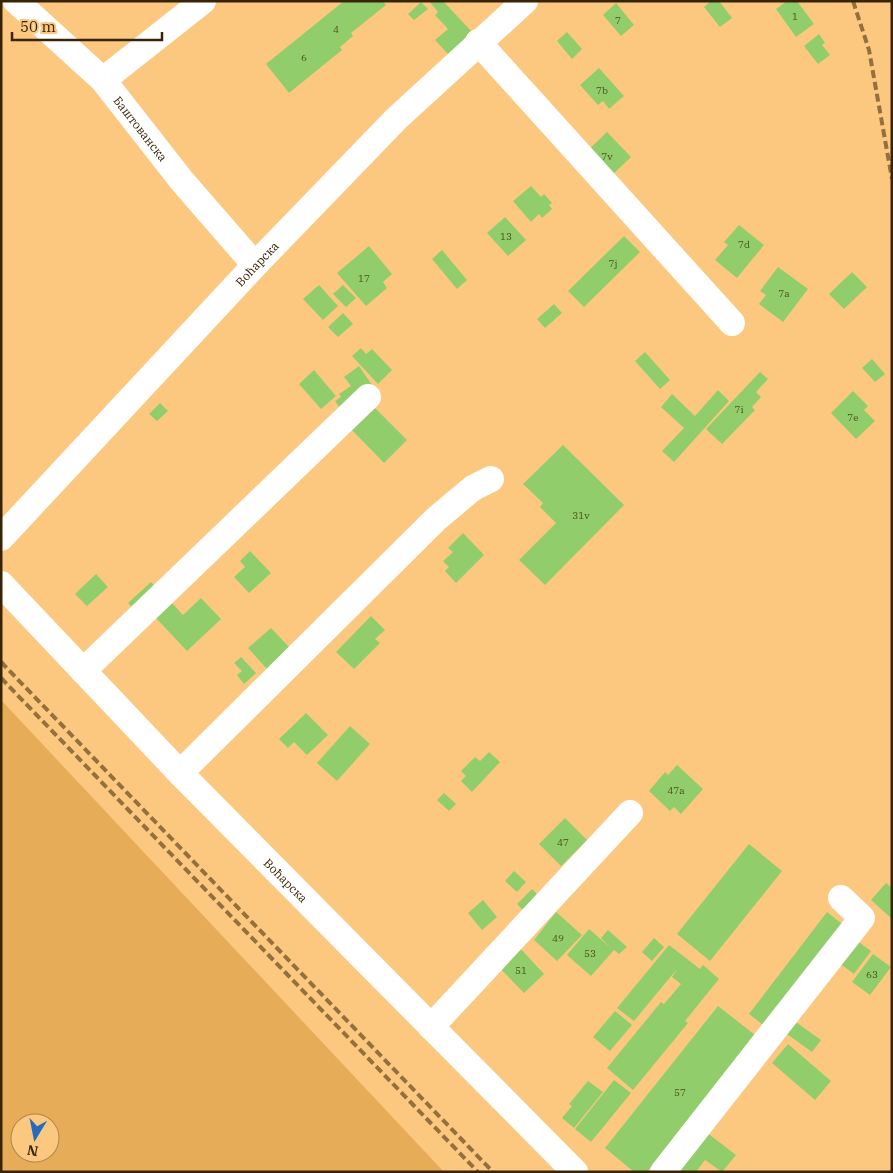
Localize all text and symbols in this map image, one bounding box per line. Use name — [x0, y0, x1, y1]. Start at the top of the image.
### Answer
scale bar — [12, 10, 162, 42]
house number: 1 — [792, 10, 798, 23]
house number: 7 — [615, 14, 621, 27]
text: 50 m — [20, 17, 56, 36]
house number: 4 — [333, 23, 339, 36]
house number: 6 — [301, 51, 307, 64]
house number: 7b — [596, 84, 608, 97]
street label: Баштованска — [111, 93, 171, 164]
house number: 7v — [601, 150, 613, 163]
house number: 13 — [500, 230, 512, 243]
street label: Воћарска — [232, 238, 282, 289]
house number: 7d — [738, 238, 750, 251]
house number: 7j — [608, 257, 618, 270]
house number: 17 — [358, 272, 370, 285]
house number: 7a — [778, 287, 790, 300]
house number: 7i — [734, 403, 744, 416]
house number: 7e — [847, 411, 859, 424]
house number: 31v — [572, 509, 590, 522]
house number: 47a — [667, 784, 685, 797]
house number: 47 — [557, 836, 569, 849]
street label: Воћарска — [261, 855, 311, 906]
house number: 49 — [552, 932, 564, 945]
house number: 53 — [584, 947, 596, 960]
house number: 51 — [515, 964, 527, 977]
house number: 63 — [866, 968, 878, 981]
house number: 57 — [674, 1086, 686, 1099]
north arrow — [10, 1113, 60, 1163]
text: N — [26, 1141, 40, 1161]

